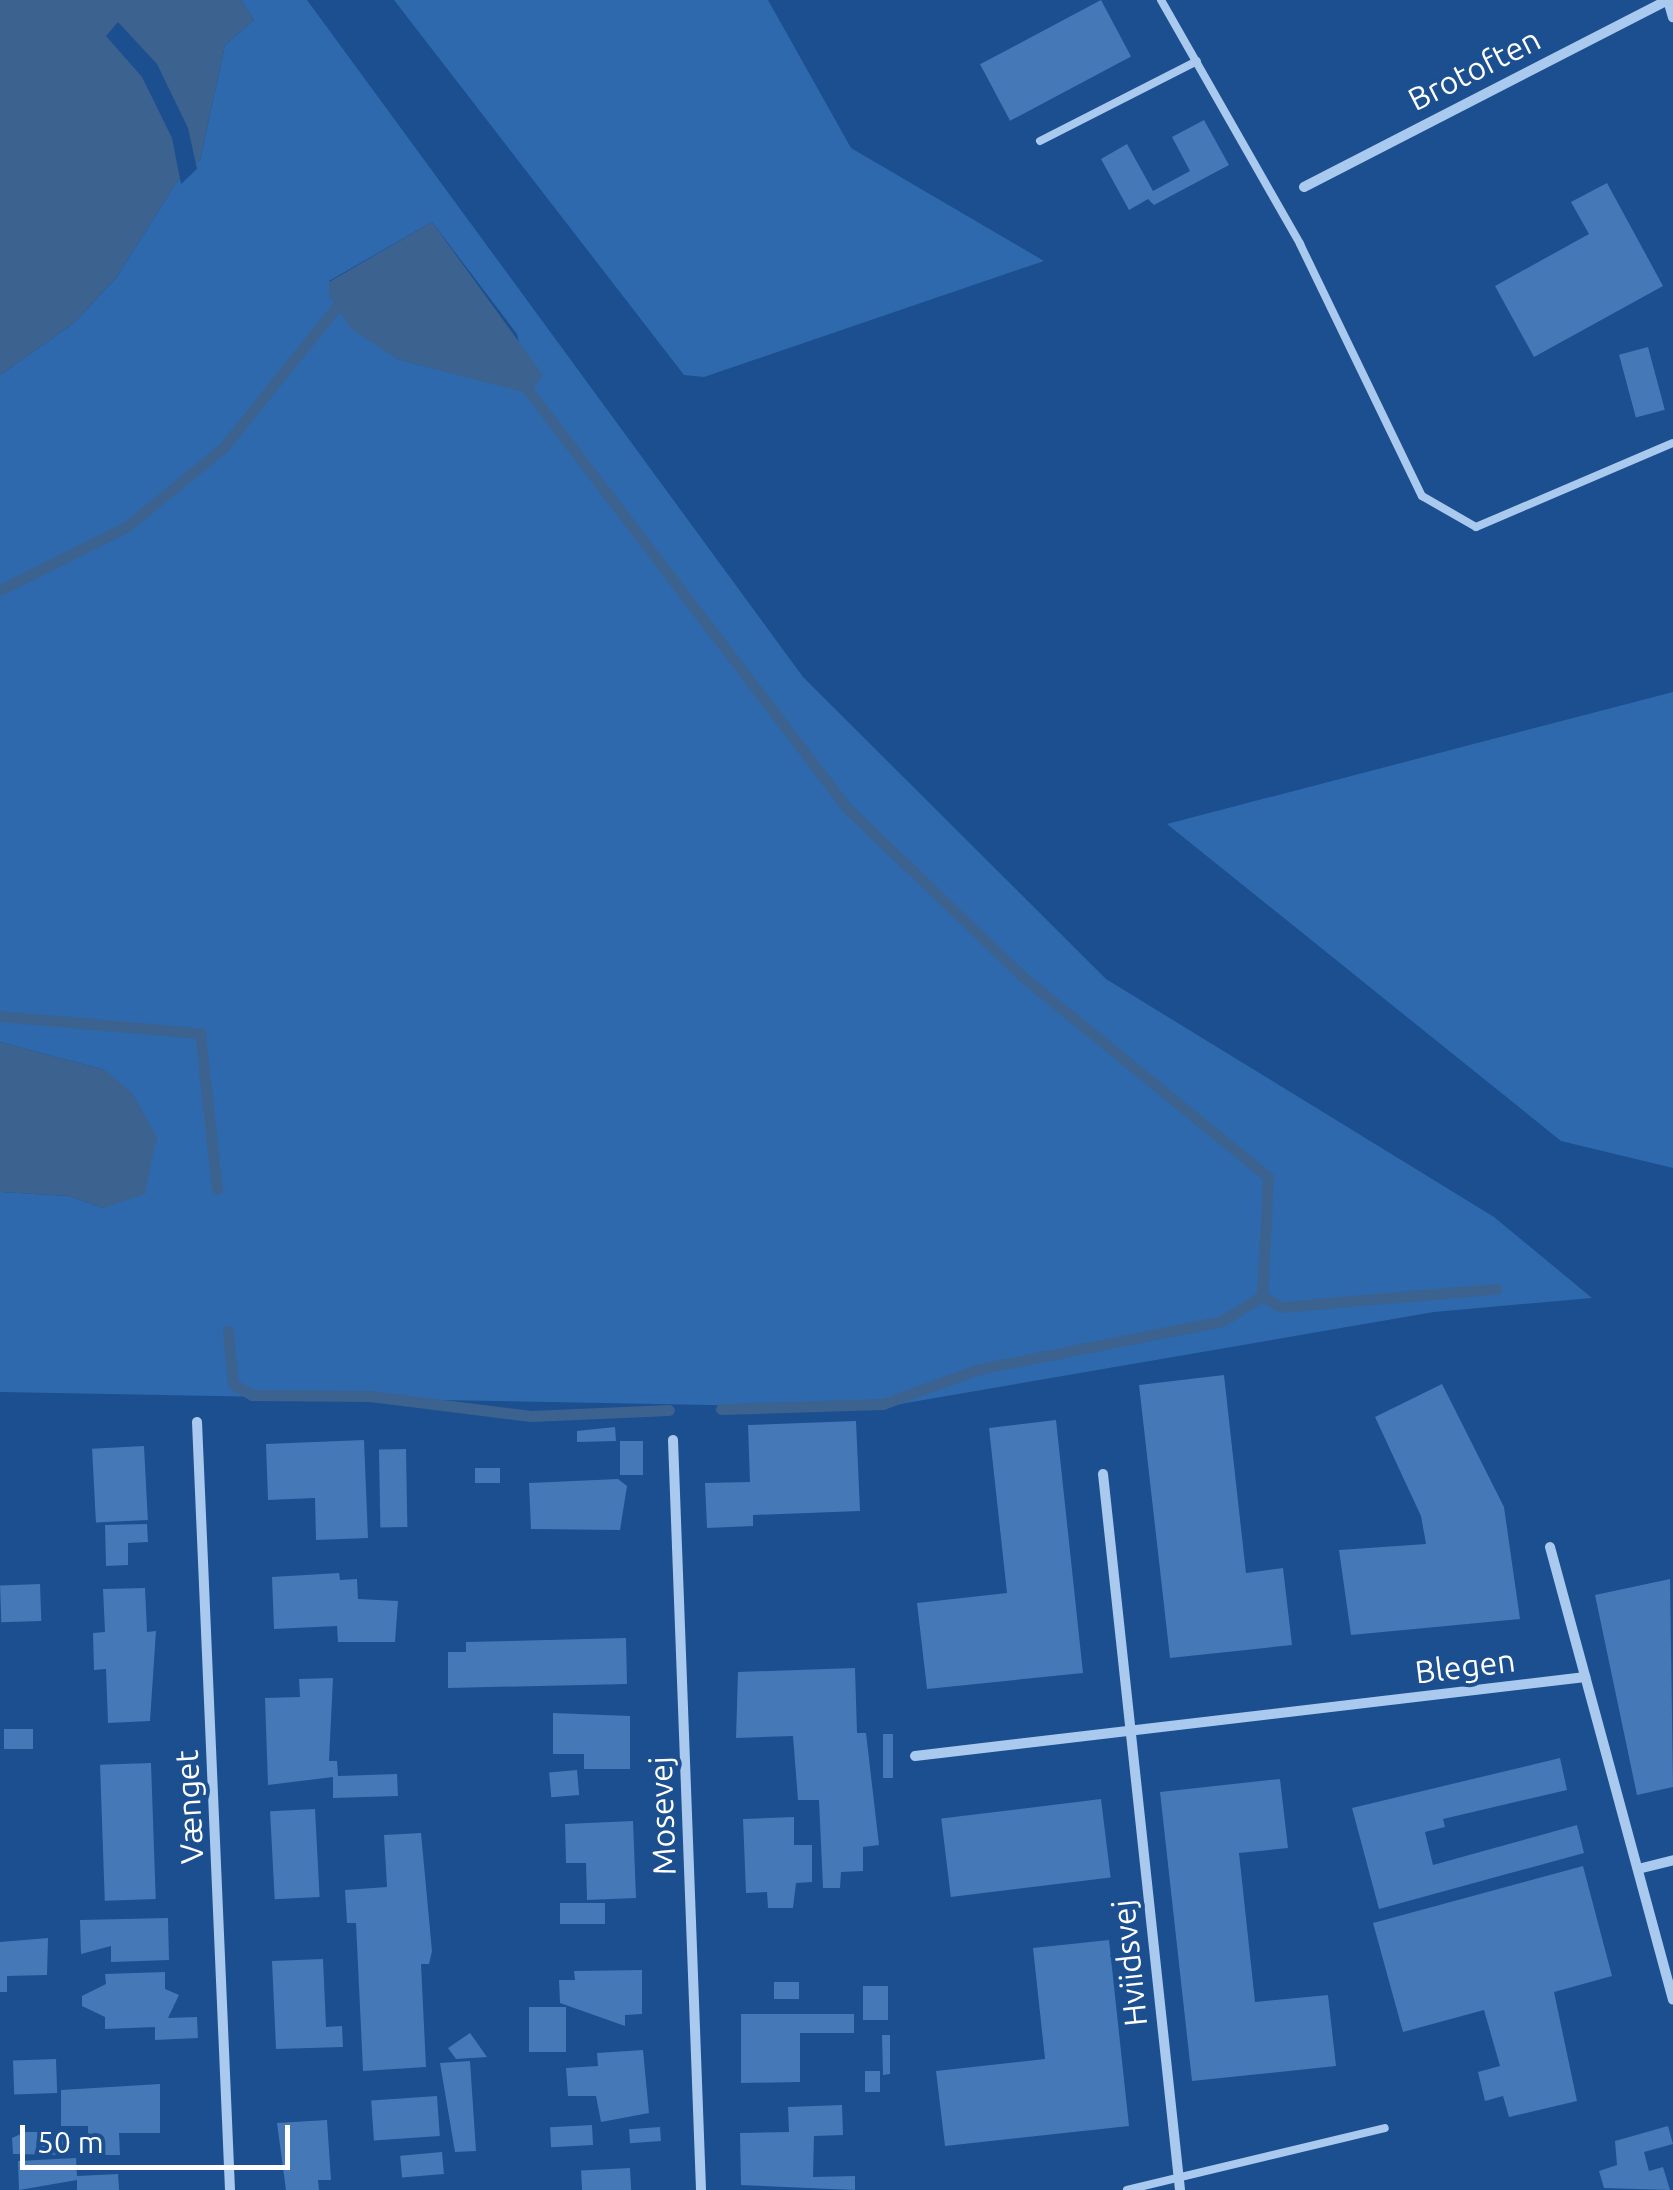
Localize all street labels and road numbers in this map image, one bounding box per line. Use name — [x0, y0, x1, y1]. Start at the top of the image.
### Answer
street label: Brotoften — [1402, 19, 1546, 119]
street label: Blegen — [1413, 1641, 1517, 1691]
street label: Vænget — [167, 1749, 211, 1865]
street label: Mosevej — [641, 1756, 683, 1876]
street label: Hviidsvej — [1103, 1898, 1155, 2028]

